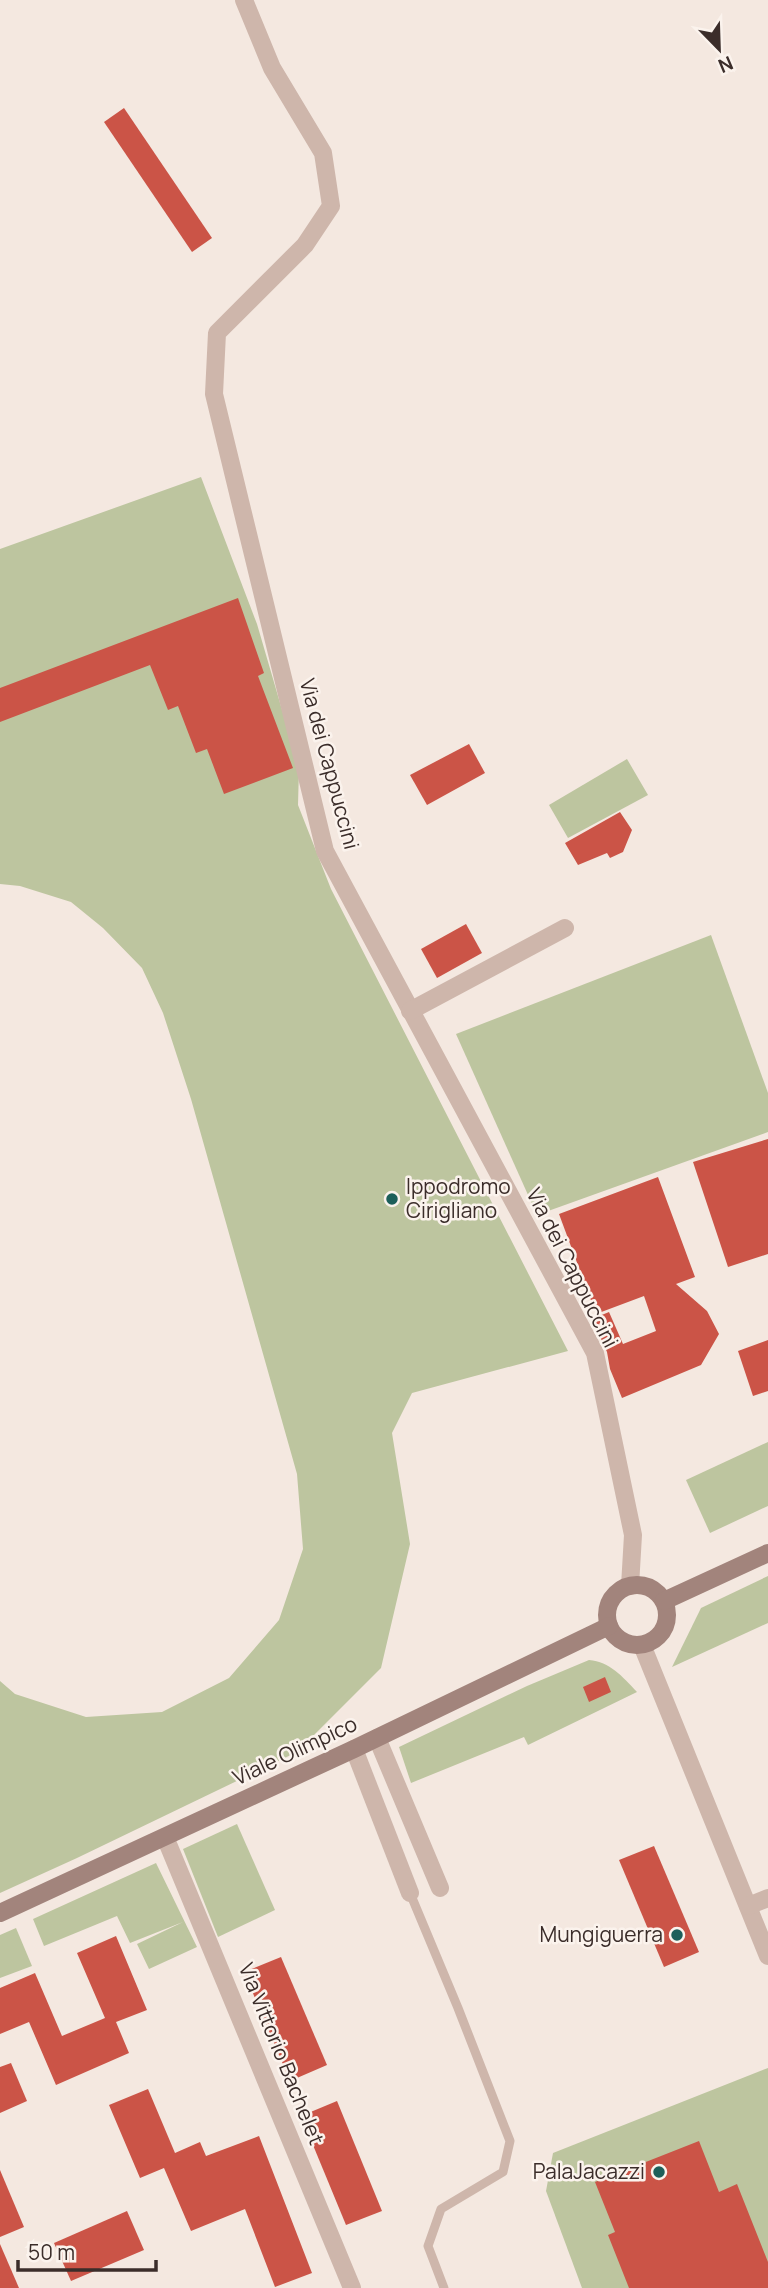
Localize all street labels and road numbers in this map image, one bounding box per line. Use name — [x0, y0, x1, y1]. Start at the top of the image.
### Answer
street label: Via dei Cappuccini — [294, 675, 366, 852]
street label: Via dei Cappuccini — [521, 1183, 625, 1352]
street label: Viale Olimpico — [228, 1709, 361, 1791]
street label: Via Vittorio Bachelet — [233, 1959, 331, 2149]

